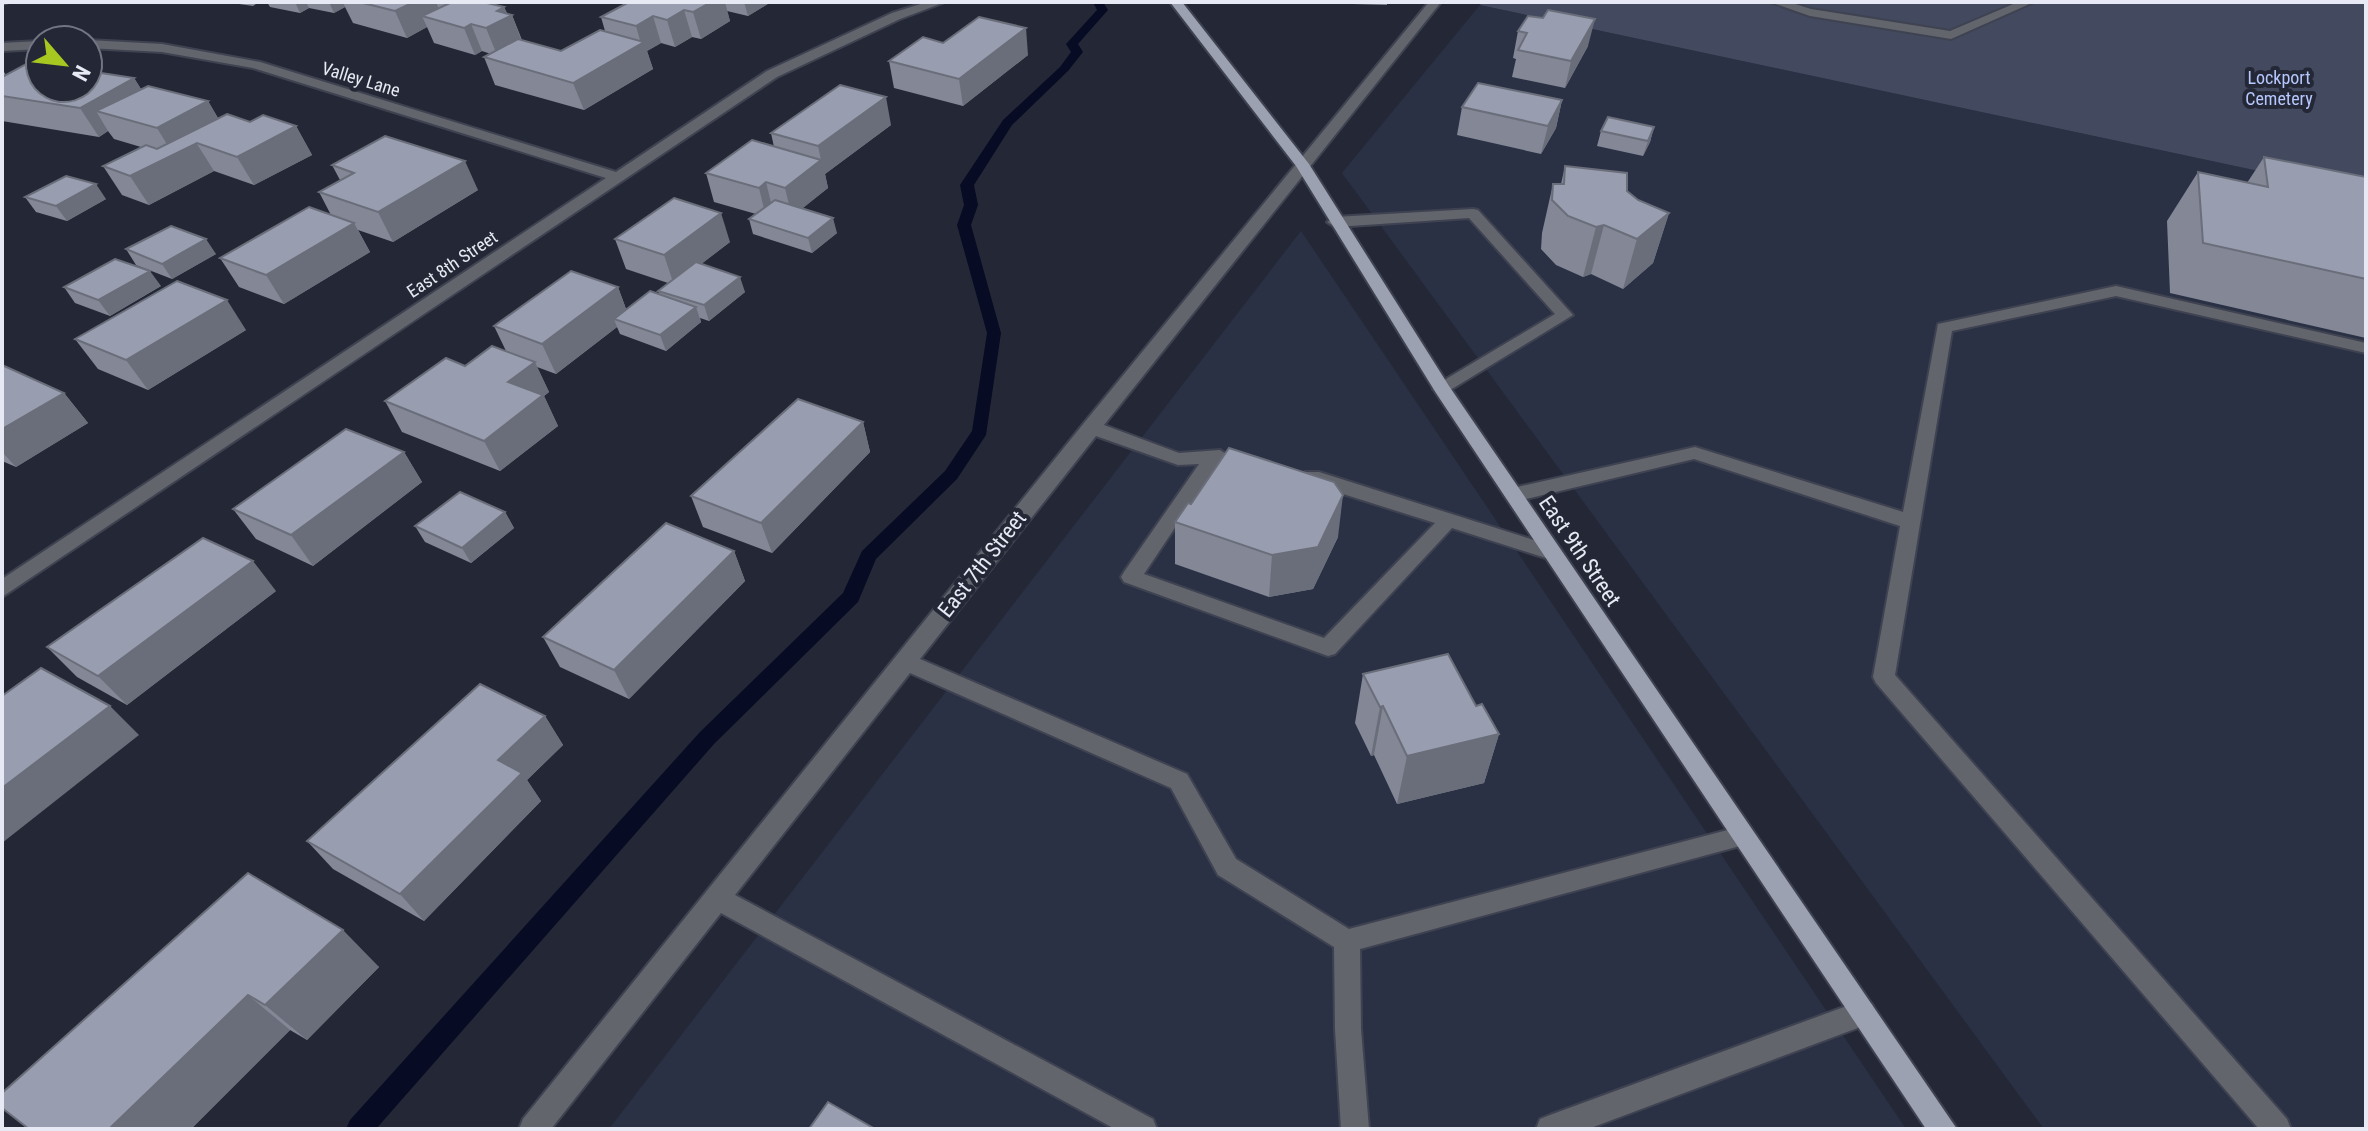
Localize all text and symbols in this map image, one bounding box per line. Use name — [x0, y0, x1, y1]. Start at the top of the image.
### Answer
north arrow — [24, 24, 104, 104]
street label: Valley Lane — [319, 57, 403, 101]
text: N — [67, 61, 95, 85]
park label: Lockport Cemetery — [2245, 67, 2313, 109]
street label: East 8th Street — [403, 226, 501, 302]
street label: East 9th Street — [1534, 491, 1626, 611]
street label: East 7th Street — [933, 506, 1031, 622]

